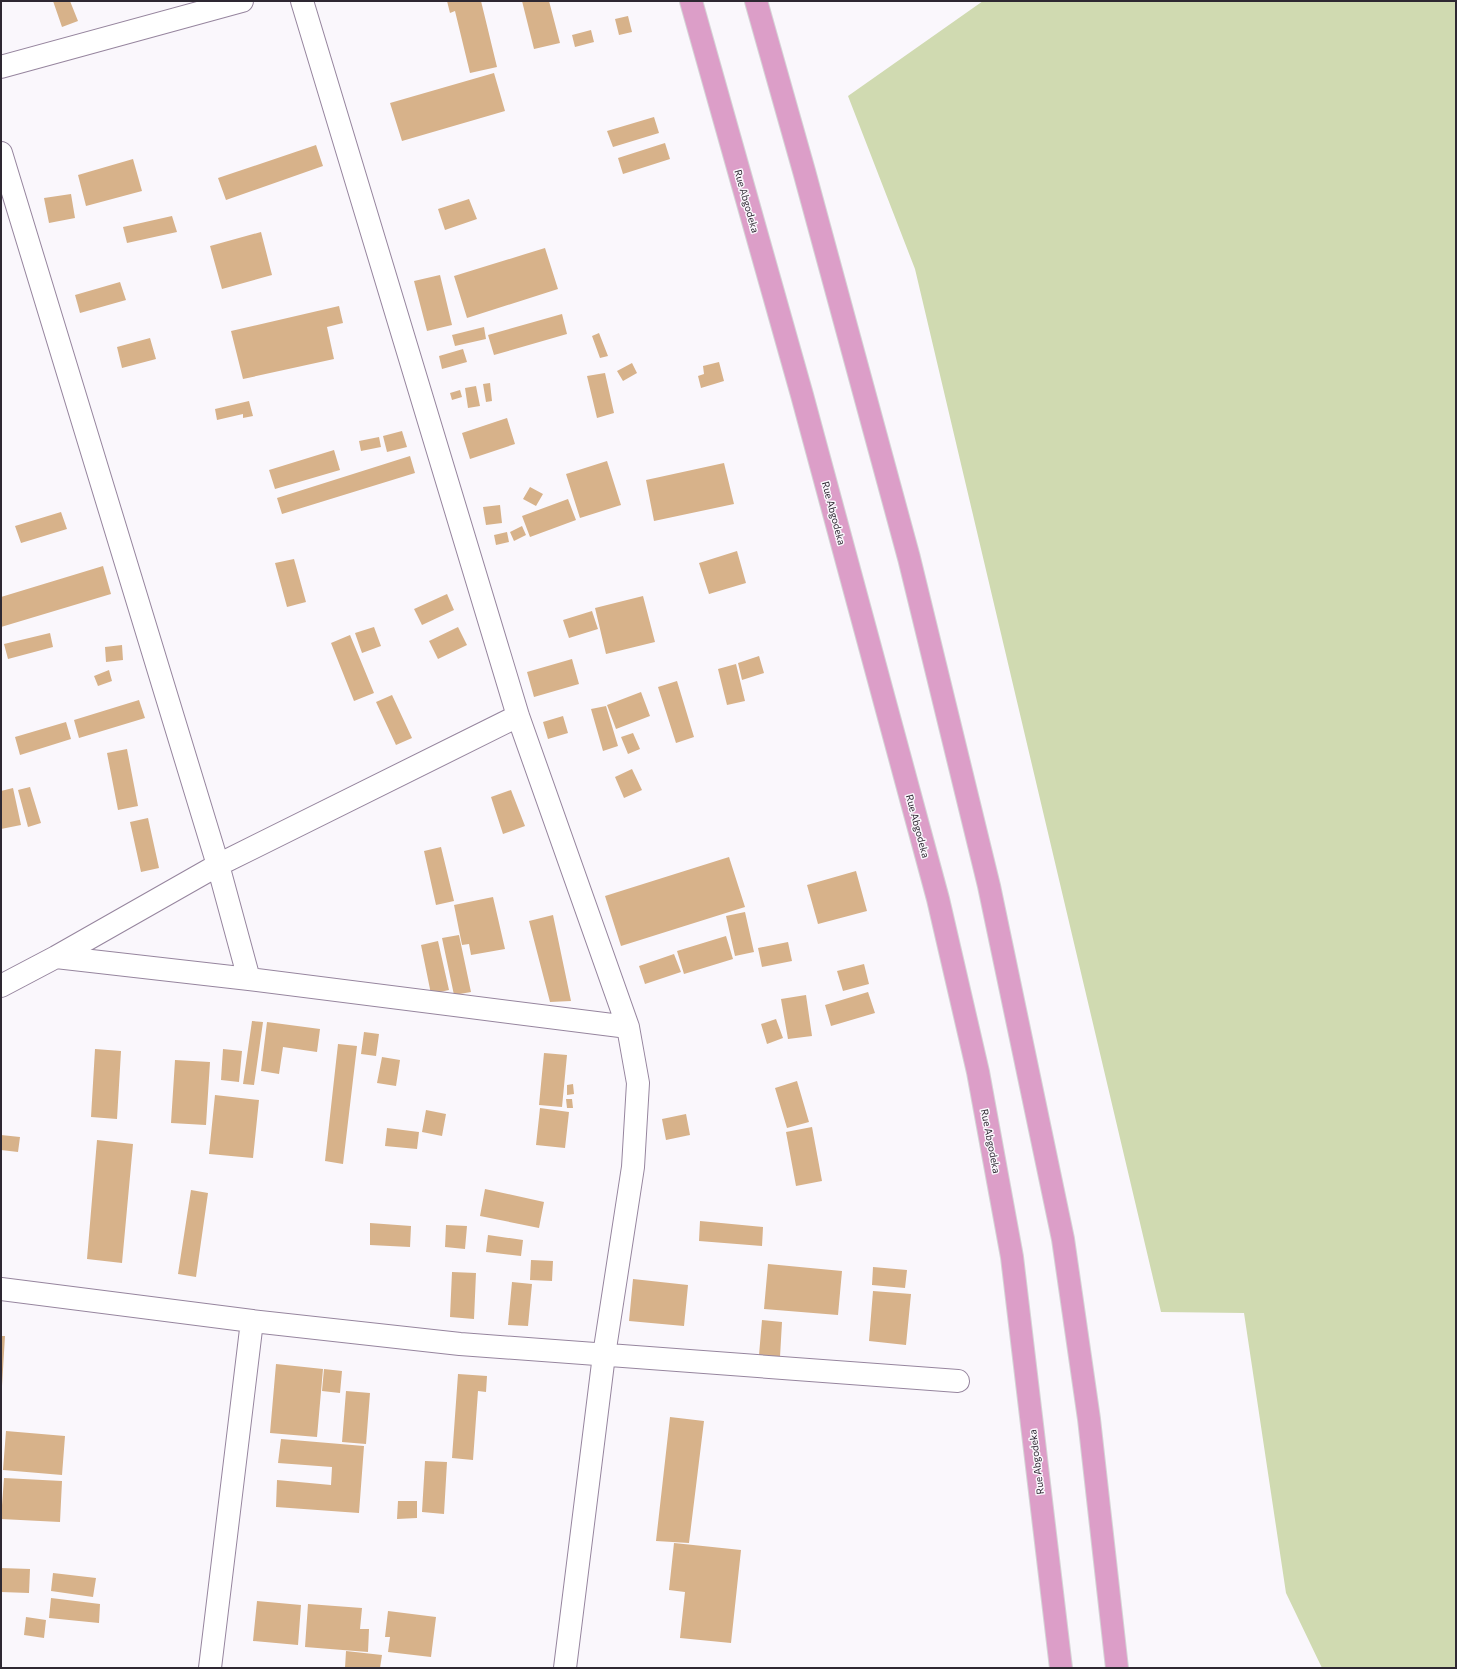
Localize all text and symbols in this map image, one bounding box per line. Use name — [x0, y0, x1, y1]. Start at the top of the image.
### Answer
street label: Rue Abgodeka — [732, 168, 762, 234]
street label: Rue Abgodeka — [820, 480, 848, 546]
street label: Rue Abgodeka — [904, 793, 932, 859]
street label: Rue Abgodeka — [979, 1108, 1003, 1174]
street label: Rue Abgodeka — [1026, 1429, 1046, 1495]

